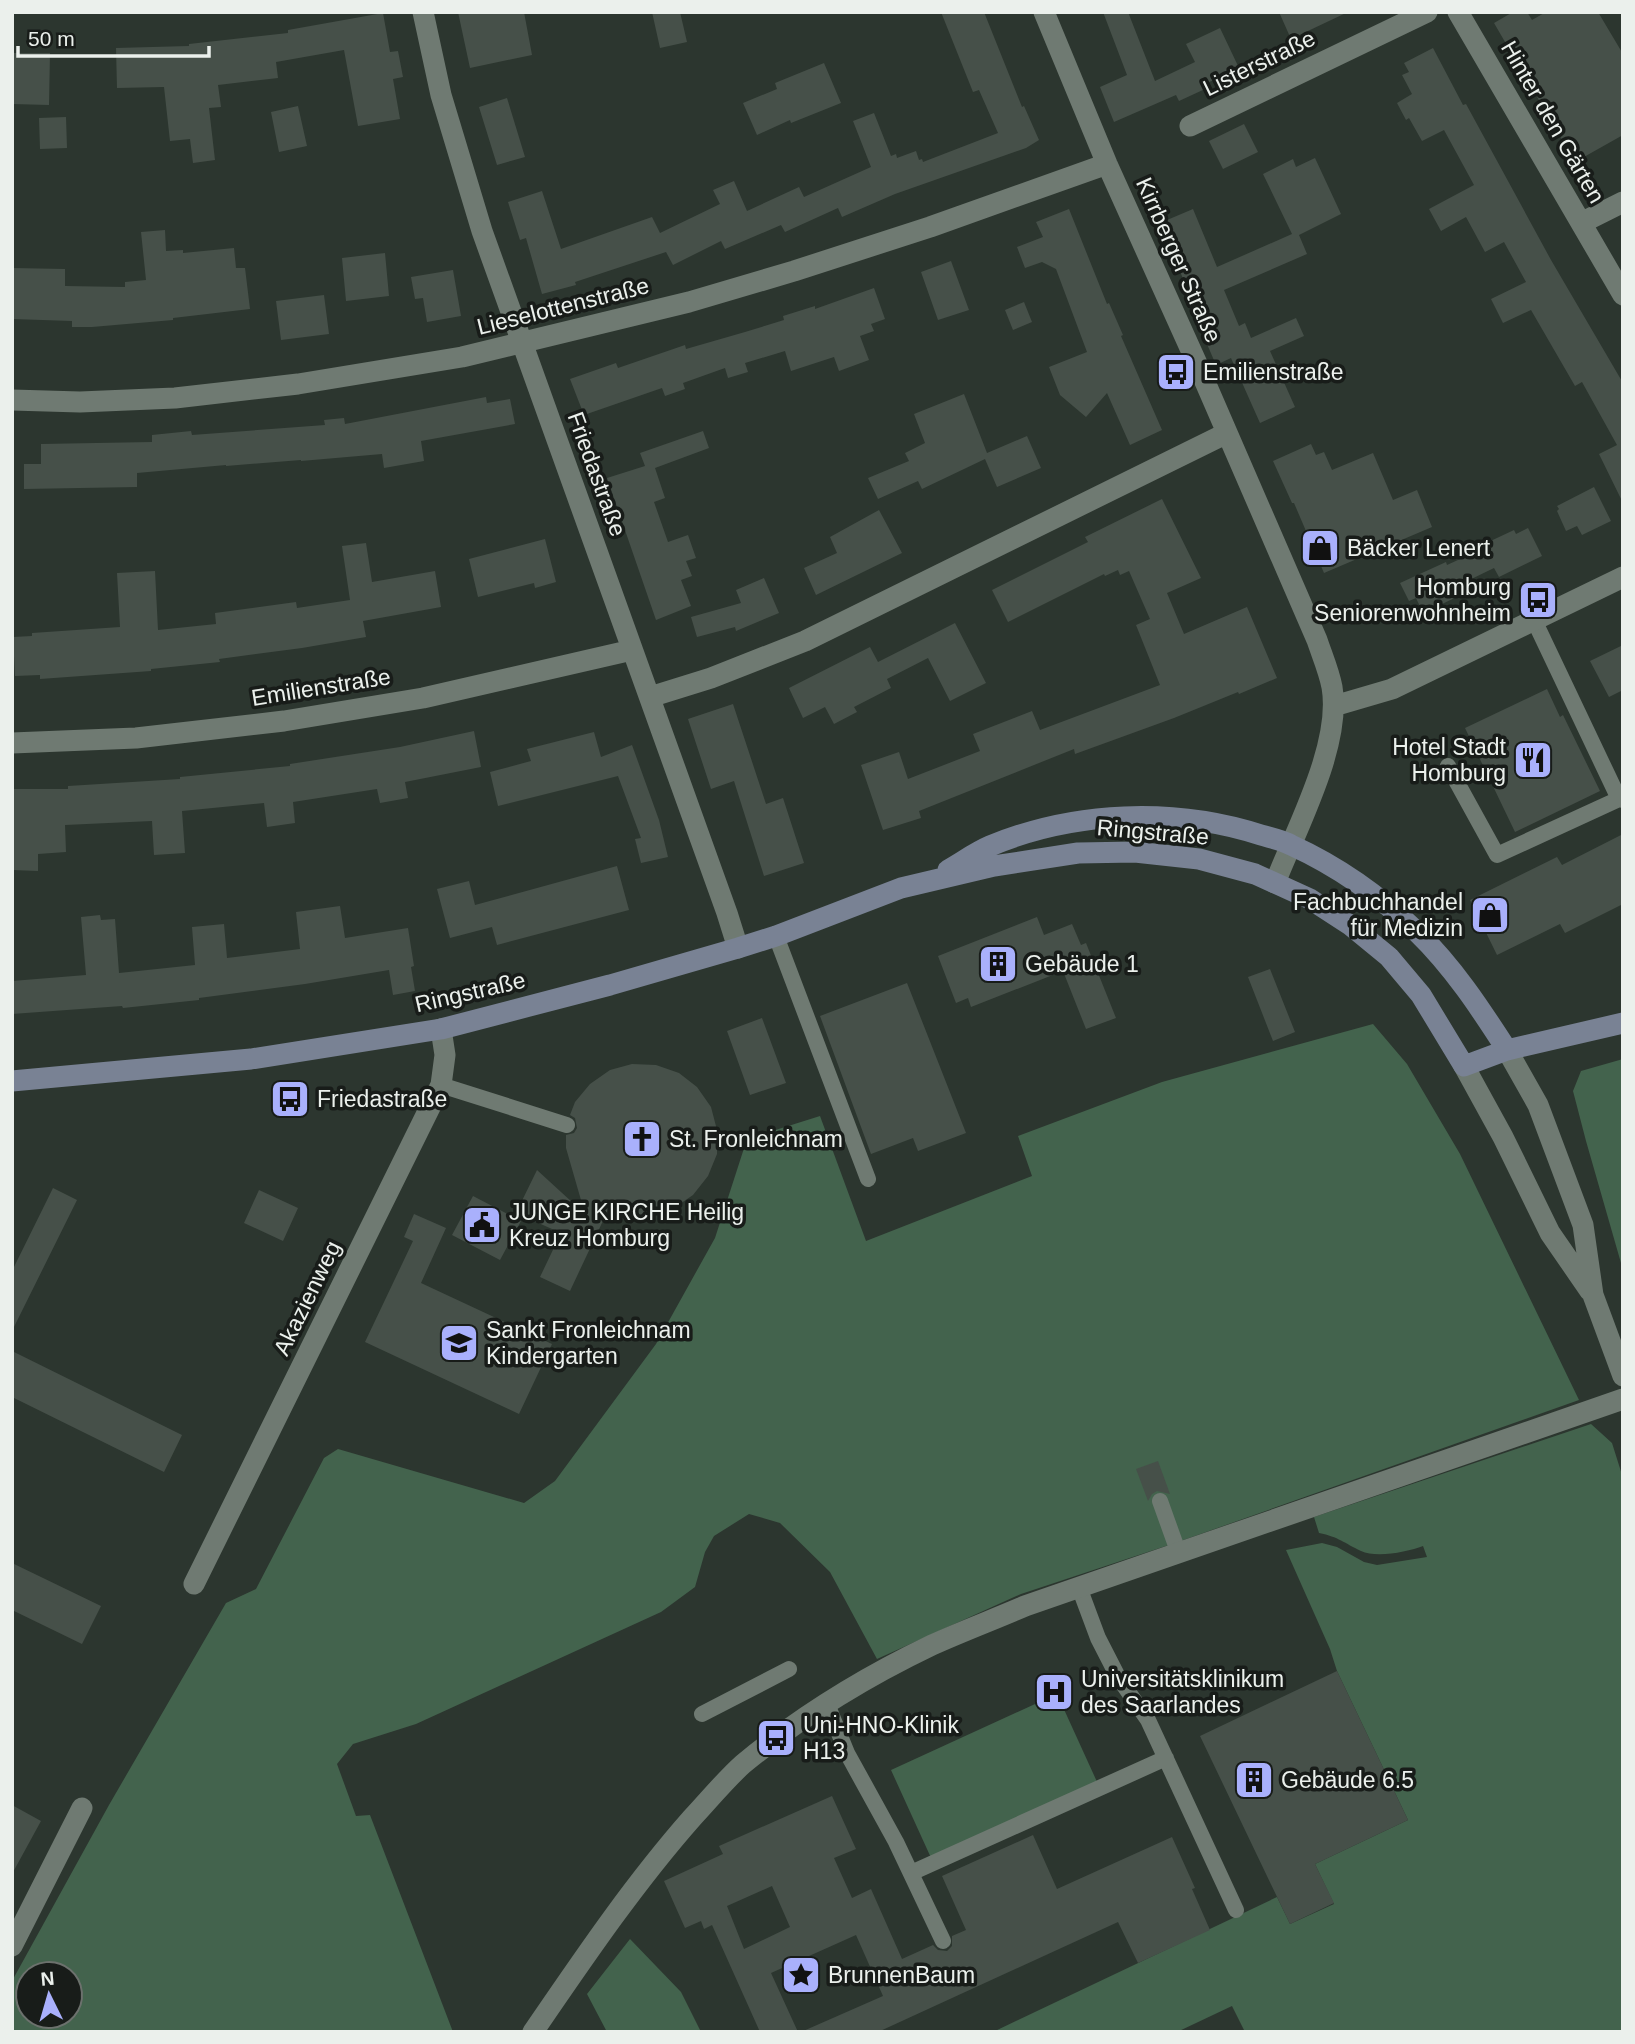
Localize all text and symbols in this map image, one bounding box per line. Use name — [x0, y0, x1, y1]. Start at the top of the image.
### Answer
scale bar — [18, 14, 208, 58]
street label: Listerstraße — [1199, 25, 1319, 101]
text: 50 m — [28, 27, 75, 50]
street label: Hinter den Gärten — [1496, 36, 1610, 208]
street label: Kirrberger Straße — [1131, 174, 1227, 346]
street label: Lieselottenstraße — [474, 272, 652, 340]
bus stop icon: Emilienstraße — [1155, 351, 1197, 393]
place label: Emilienstraße — [1203, 359, 1344, 385]
street label: Friedastraße — [562, 408, 632, 540]
shop icon: Bäcker Lenert — [1299, 527, 1341, 569]
place label: Bäcker Lenert — [1347, 535, 1491, 561]
place label: Homburg Seniorenwohnheim — [1314, 574, 1511, 626]
bus stop icon: Homburg Seniorenwohnheim — [1517, 579, 1559, 621]
street label: Emilienstraße — [250, 663, 392, 711]
place label: Hotel Stadt Homburg — [1392, 734, 1507, 786]
restaurant icon: Hotel Stadt Homburg — [1512, 739, 1554, 781]
street label: Ringstraße — [1096, 814, 1210, 850]
place label: Fachbuchhandel für Medizin — [1293, 889, 1463, 941]
shop icon: Fachbuchhandel für Medizin — [1469, 894, 1511, 936]
building icon: Gebäude 1 — [977, 943, 1019, 985]
place label: Gebäude 1 — [1025, 951, 1139, 977]
street label: Ringstraße — [412, 967, 528, 1017]
bus stop icon: Friedastraße — [269, 1078, 311, 1120]
place label: Friedastraße — [317, 1086, 447, 1112]
church icon: St. Fronleichnam — [621, 1118, 663, 1160]
place label: St. Fronleichnam — [669, 1126, 843, 1152]
place label: JUNGE KIRCHE Heilig Kreuz Homburg — [509, 1199, 744, 1251]
public building icon: JUNGE KIRCHE Heilig Kreuz Homburg — [461, 1204, 503, 1246]
street label: Akazienweg — [268, 1237, 346, 1359]
place label: Sankt Fronleichnam Kindergarten — [486, 1317, 691, 1369]
school or university icon: Sankt Fronleichnam Kindergarten — [438, 1322, 480, 1364]
place label: Universitätsklinikum des Saarlandes — [1081, 1666, 1284, 1718]
hospital icon: Universitätsklinikum des Saarlandes — [1033, 1671, 1075, 1713]
place label: Uni-HNO-Klinik H13 — [803, 1712, 959, 1764]
bus stop icon: Uni-HNO-Klinik H13 — [755, 1717, 797, 1759]
building icon: Gebäude 6.5 — [1233, 1759, 1275, 1801]
place label: Gebäude 6.5 — [1281, 1767, 1414, 1793]
place icon: BrunnenBaum — [780, 1954, 822, 1996]
north arrow — [14, 1960, 84, 2030]
place label: BrunnenBaum — [828, 1962, 975, 1988]
text: N — [40, 1968, 55, 1990]

